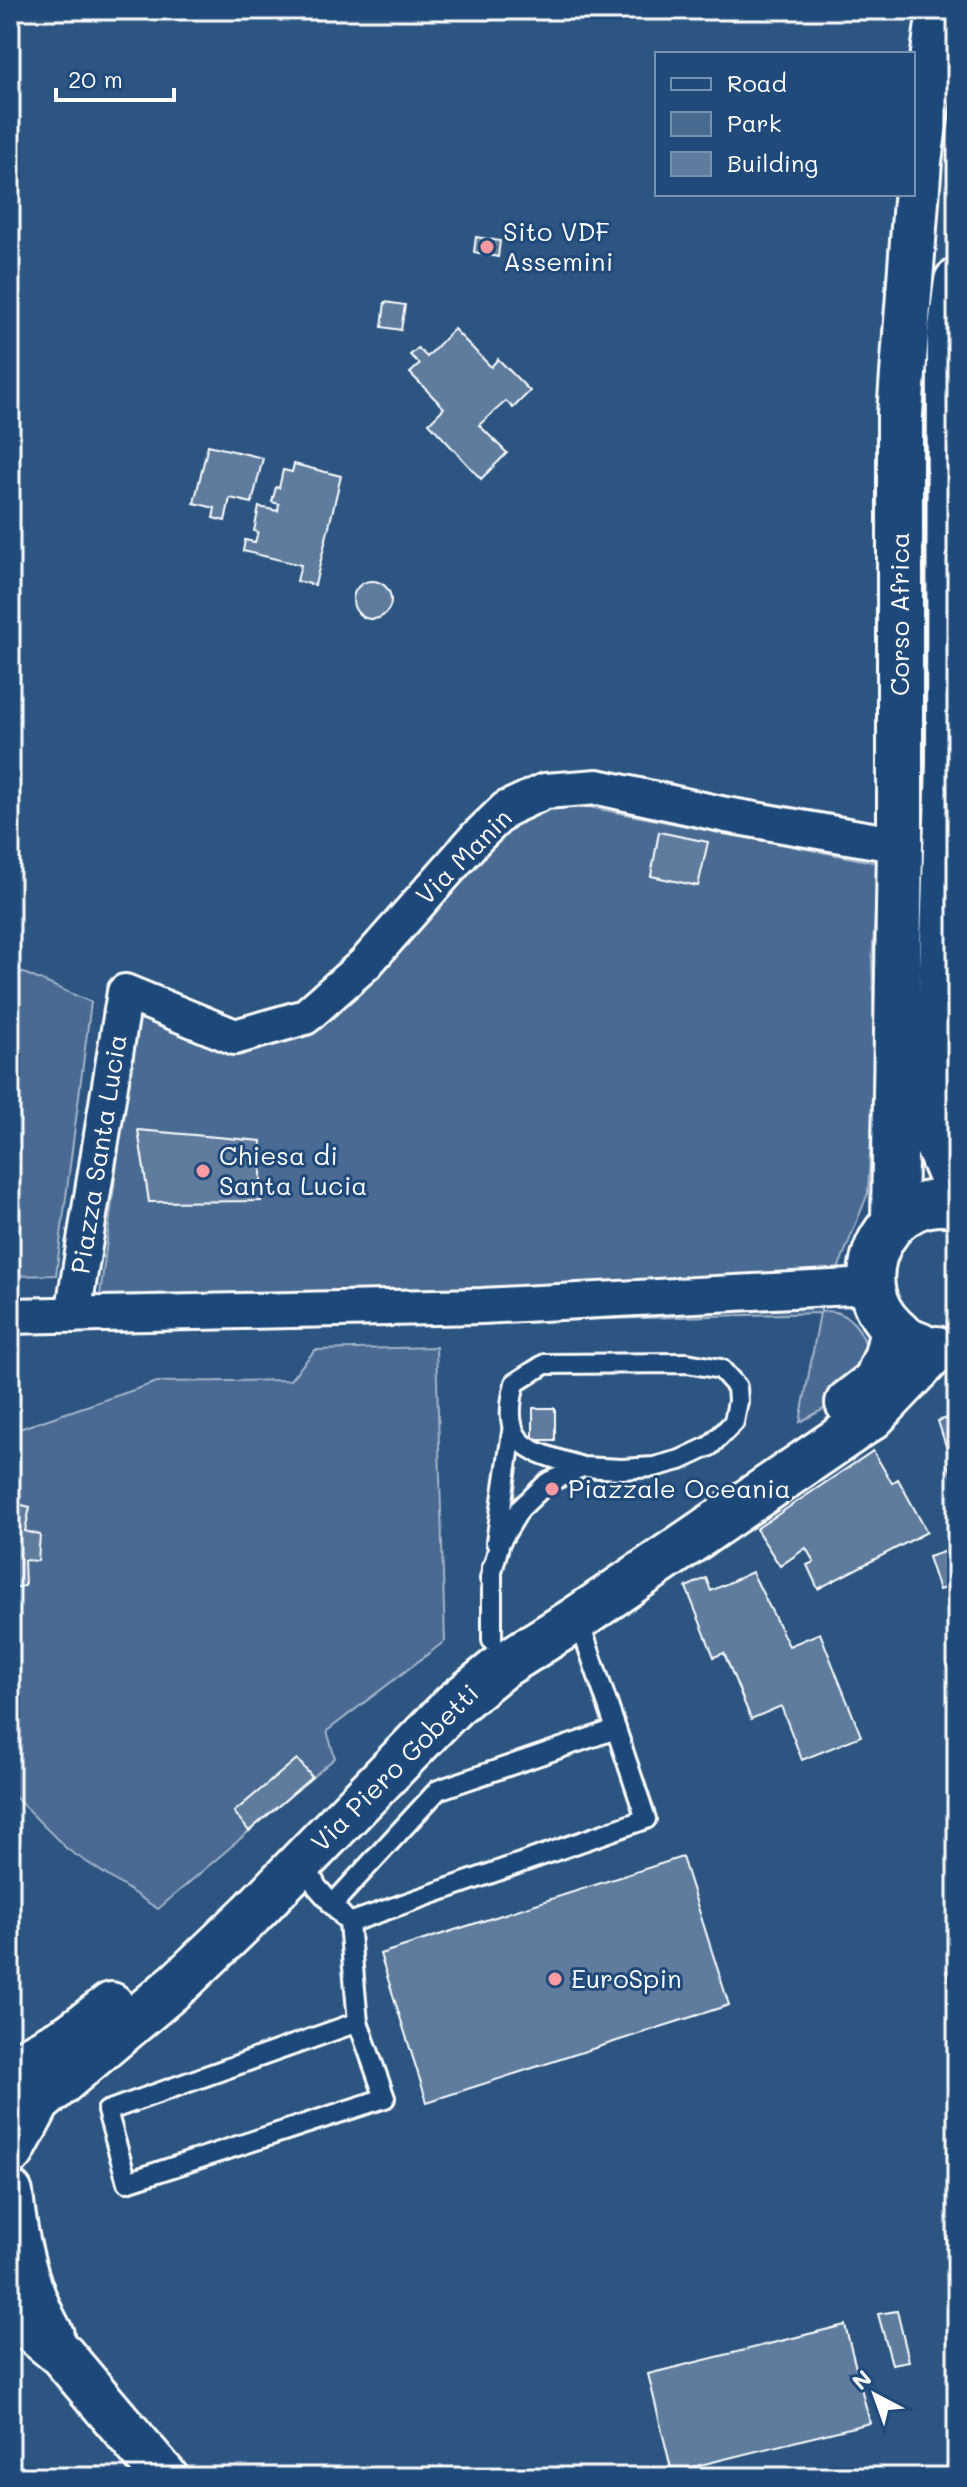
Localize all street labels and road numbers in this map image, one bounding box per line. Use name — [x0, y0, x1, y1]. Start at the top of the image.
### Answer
street label: Corso Africa — [882, 532, 916, 696]
street label: Via Manin — [408, 801, 519, 912]
street label: Piazza Santa Lucia — [62, 1032, 134, 1276]
street label: Via Piero Gobetti — [303, 1676, 486, 1859]

